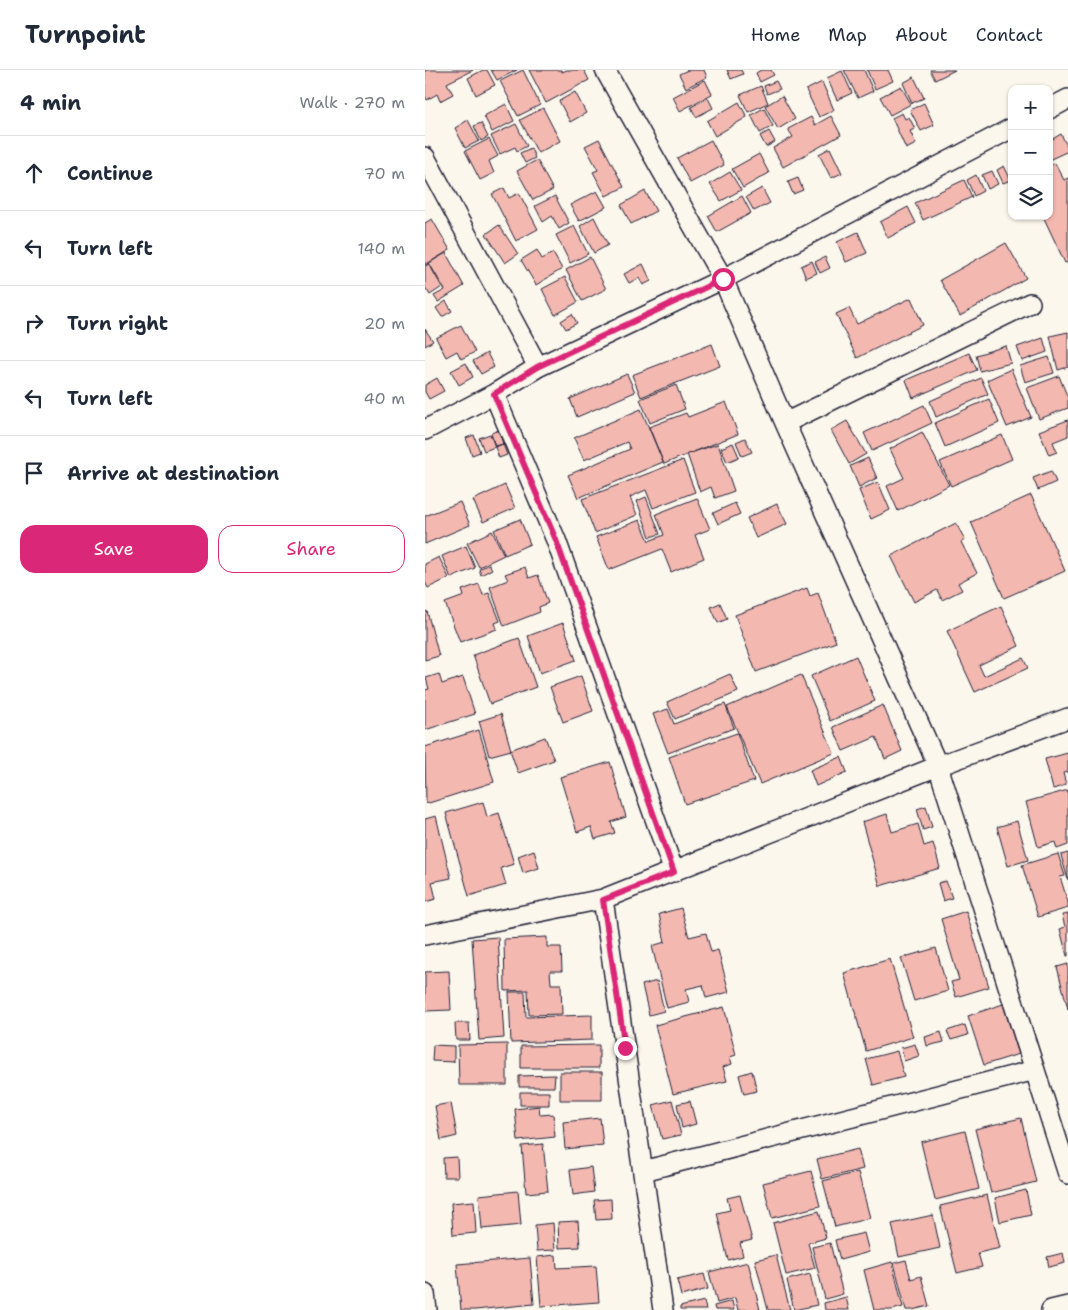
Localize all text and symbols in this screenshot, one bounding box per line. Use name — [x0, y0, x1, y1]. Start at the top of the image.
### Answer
text: Turnpoint — [25, 19, 146, 51]
text: Home — [751, 23, 800, 47]
text: Map — [828, 23, 867, 47]
text: About — [895, 23, 948, 47]
text: Contact — [976, 23, 1043, 47]
map controls — [1008, 85, 1053, 220]
button: + — [1008, 85, 1053, 130]
text: 4 min — [20, 89, 81, 117]
text: Walk · 270 m — [300, 92, 405, 113]
button: − — [1008, 130, 1053, 175]
icon: ahead — [20, 159, 48, 187]
text: Continue — [67, 161, 153, 186]
text: 70 m — [364, 163, 405, 184]
button: layers — [1008, 175, 1053, 220]
icon: left — [20, 234, 48, 262]
text: Turn left — [67, 236, 153, 261]
text: 140 m — [358, 238, 405, 259]
route start — [712, 268, 735, 291]
icon: right — [20, 309, 48, 337]
text: Turn right — [67, 311, 168, 336]
text: 20 m — [364, 313, 405, 334]
icon: left — [20, 384, 48, 412]
text: Turn left — [67, 386, 153, 411]
text: 40 m — [363, 388, 405, 409]
icon: arrive — [20, 459, 48, 487]
text: Arrive at destination — [67, 461, 279, 486]
button: Save — [20, 525, 208, 573]
button: Share — [218, 525, 405, 573]
route end — [614, 1037, 637, 1060]

